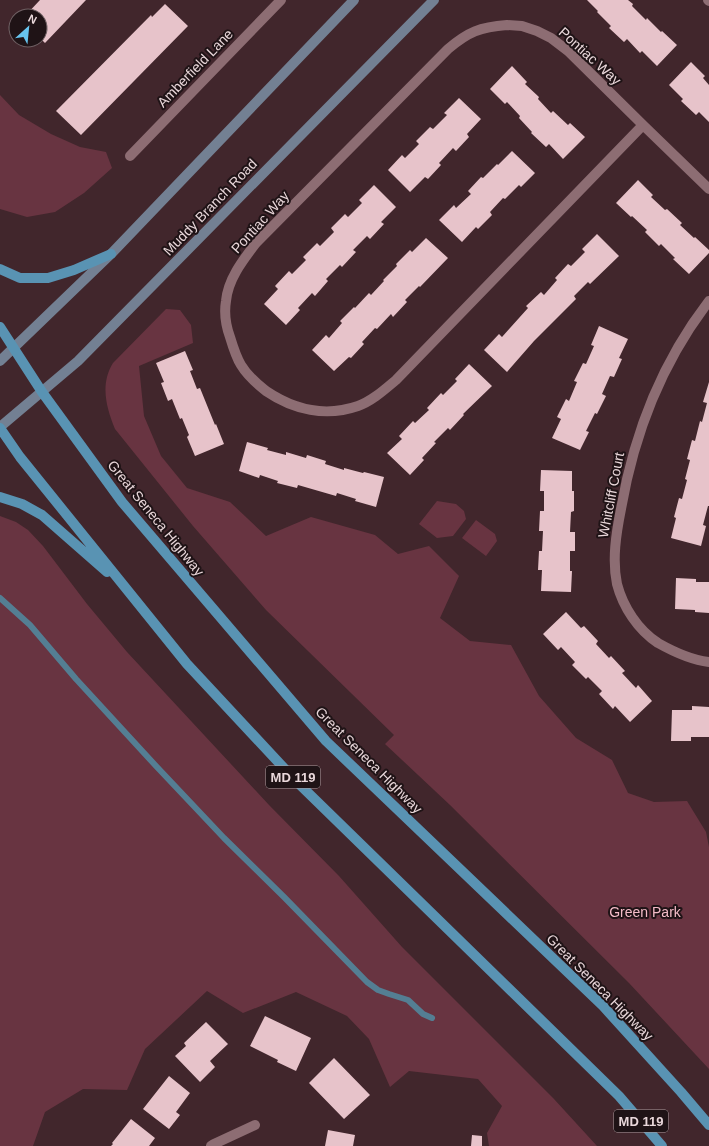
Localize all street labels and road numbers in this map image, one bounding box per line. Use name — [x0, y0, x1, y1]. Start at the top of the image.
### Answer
street label: Pontiac Way — [556, 24, 624, 88]
street label: Amberfield Lane — [154, 26, 236, 110]
street label: Muddy Branch Road — [160, 156, 260, 258]
street label: Pontiac Way — [228, 188, 292, 256]
street label: Whitcliff Court — [595, 451, 627, 539]
street label: Great Seneca Highway — [104, 457, 208, 579]
street label: Great Seneca Highway — [312, 703, 426, 817]
road number: MD 119 — [266, 766, 320, 788]
street label: Great Seneca Highway — [543, 930, 657, 1044]
road number: MD 119 — [614, 1110, 668, 1132]

